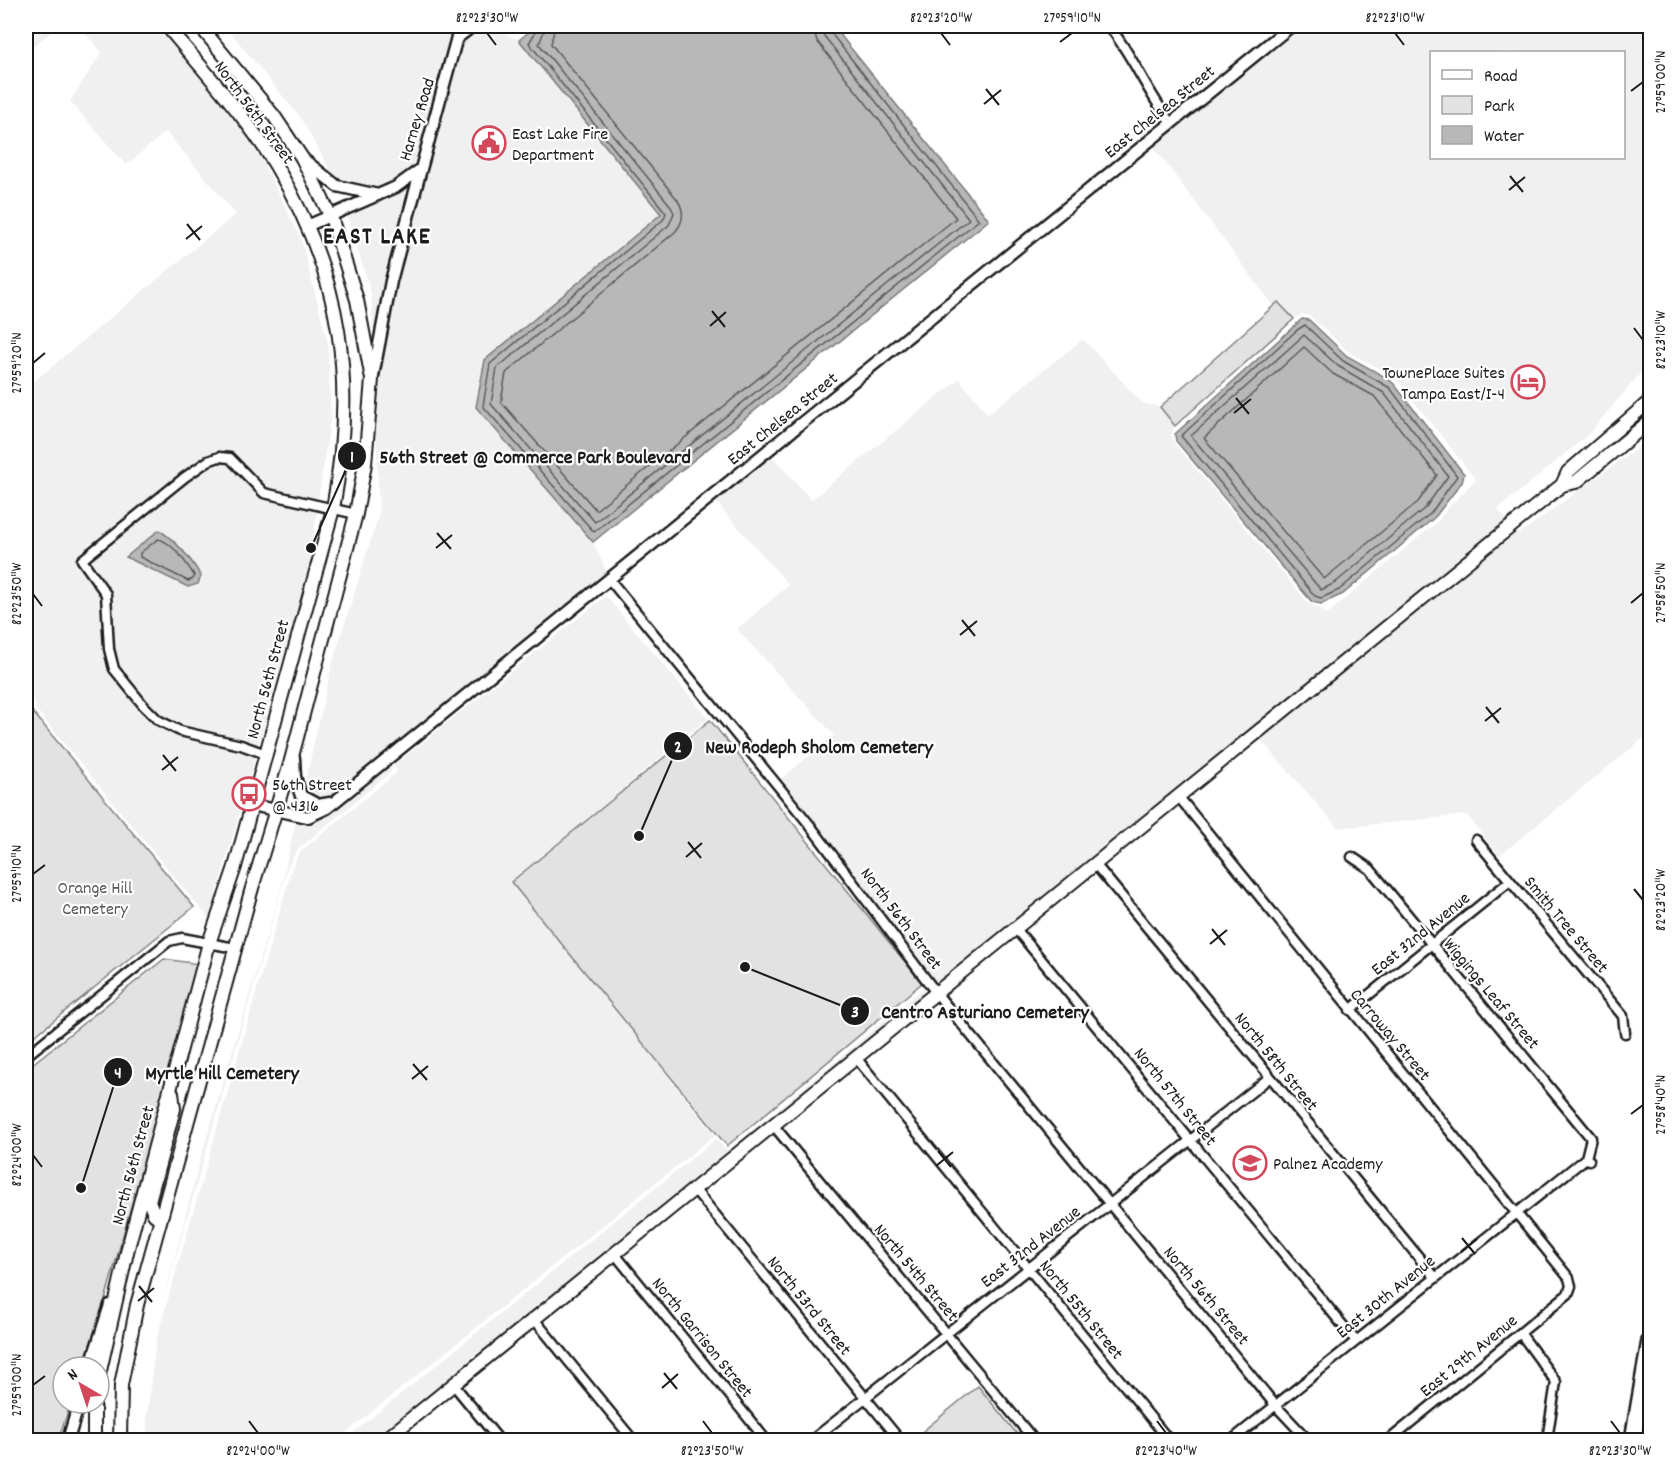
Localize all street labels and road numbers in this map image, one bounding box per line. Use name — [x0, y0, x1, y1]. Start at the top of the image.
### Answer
street label: North 56th Street — [207, 57, 299, 171]
street label: East Chelsea Street — [1100, 60, 1222, 165]
street label: Harney Road — [394, 75, 443, 164]
street label: East Chelsea Street — [723, 367, 845, 472]
street label: North 56th Street — [241, 617, 297, 742]
street label: North 56th Street — [853, 863, 947, 976]
street label: Smith Tree Street — [1517, 872, 1614, 980]
street label: East 32nd Avenue — [1367, 887, 1476, 983]
street label: Wiggings Leaf Street — [1436, 934, 1544, 1056]
street label: Carroway Street — [1343, 984, 1435, 1088]
street label: North 58th Street — [1227, 1008, 1323, 1118]
street label: North 57th Street — [1126, 1043, 1222, 1153]
street label: North 56th Street — [106, 1103, 162, 1228]
street label: East 32nd Avenue — [976, 1201, 1087, 1295]
street label: North 54th Street — [867, 1219, 964, 1328]
street label: North 56th Street — [1156, 1242, 1254, 1352]
street label: East 30th Avenue — [1332, 1250, 1442, 1346]
street label: North 53rd Street — [760, 1251, 856, 1362]
street label: North 55th Street — [1032, 1255, 1128, 1366]
street label: North Garrison Street — [645, 1273, 758, 1404]
street label: East 29th Avenue — [1415, 1310, 1524, 1404]

